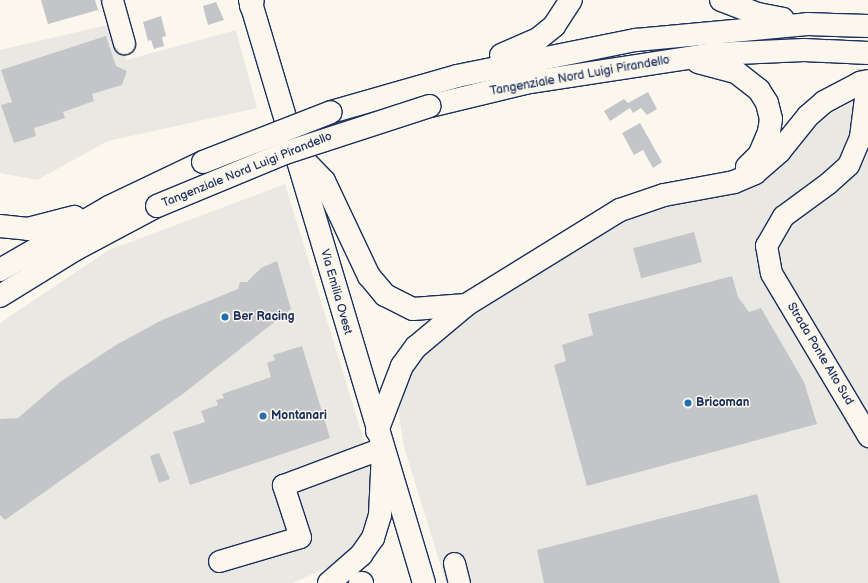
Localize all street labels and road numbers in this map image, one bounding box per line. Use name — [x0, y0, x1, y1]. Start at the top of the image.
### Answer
street label: Tangenziale Nord Luigi Pirandello — [489, 53, 671, 99]
street label: Tangenziale Nord Luigi Pirandello — [160, 129, 334, 211]
street label: Via Emilia Ovest — [317, 248, 355, 336]
street label: Strada Ponte Alto Sud — [784, 300, 856, 408]

